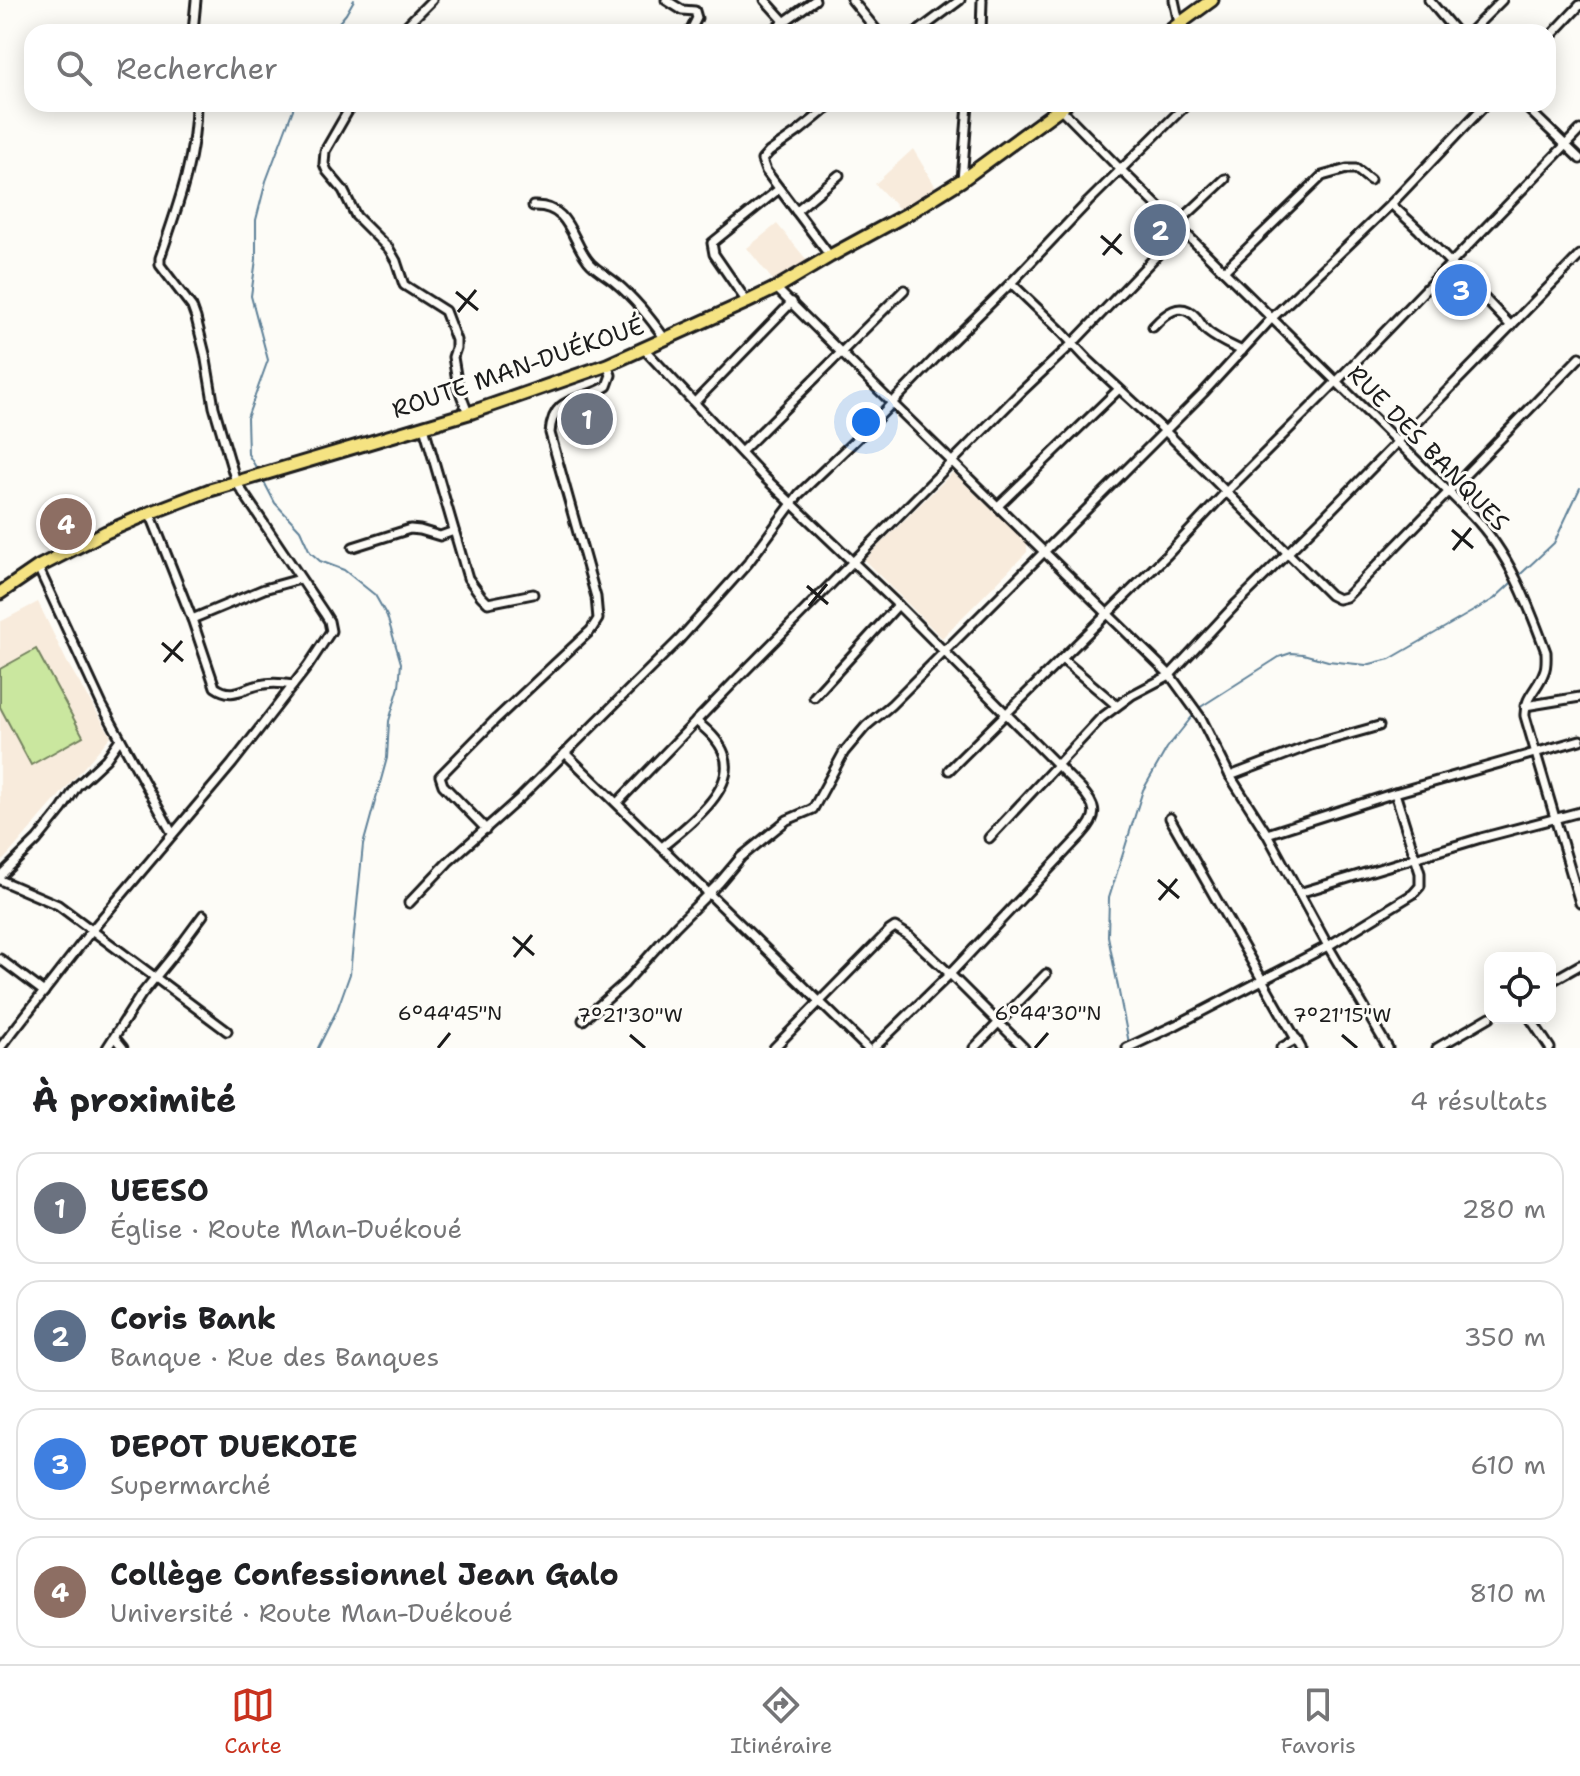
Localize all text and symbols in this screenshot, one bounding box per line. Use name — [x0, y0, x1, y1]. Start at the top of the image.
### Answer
search box — [24, 24, 1556, 112]
icon: search — [52, 46, 96, 90]
text: Rechercher — [116, 48, 278, 89]
pin: 2 — [1134, 200, 1186, 260]
pin: 3 — [1435, 260, 1487, 320]
street label: ROUTE MAN-DUÉKOUÉ — [388, 310, 648, 426]
street label: RUE DES BANQUES — [1340, 358, 1516, 538]
pin: 1 — [561, 389, 613, 449]
your location — [846, 402, 886, 442]
pin: 4 — [40, 494, 92, 554]
map controls — [1484, 952, 1556, 1024]
button: locate — [1484, 952, 1556, 1024]
text: 6°44'45"N — [398, 1000, 502, 1026]
text: 6°44'30"N — [994, 1000, 1102, 1026]
text: 7°21'30"W — [577, 1002, 683, 1028]
text: 7°21'15"W — [1293, 1002, 1391, 1028]
text: À proximité — [32, 1077, 236, 1123]
text: 4 résultats — [1410, 1083, 1548, 1118]
text: UEESO — [110, 1170, 209, 1211]
text: 1 — [54, 1191, 66, 1226]
text: 280 m — [1461, 1191, 1546, 1226]
text: Église · Route Man-Duékoué — [110, 1211, 462, 1246]
text: Coris Bank — [110, 1298, 276, 1339]
text: 2 — [51, 1319, 69, 1354]
text: 350 m — [1463, 1319, 1546, 1354]
text: Banque · Rue des Banques — [110, 1339, 439, 1374]
text: DEPOT DUEKOIE — [110, 1426, 358, 1467]
text: 3 — [51, 1447, 69, 1482]
text: 610 m — [1470, 1447, 1546, 1482]
text: Supermarché — [110, 1467, 271, 1502]
text: Collège Confessionnel Jean Galo — [110, 1554, 619, 1595]
text: 4 — [51, 1575, 69, 1610]
text: 810 m — [1469, 1575, 1546, 1610]
text: Université · Route Man-Duékoué — [110, 1595, 513, 1630]
tab: Carte — [224, 1683, 282, 1760]
tab: Itinéraire — [730, 1683, 832, 1760]
tab: Favoris — [1281, 1683, 1356, 1760]

